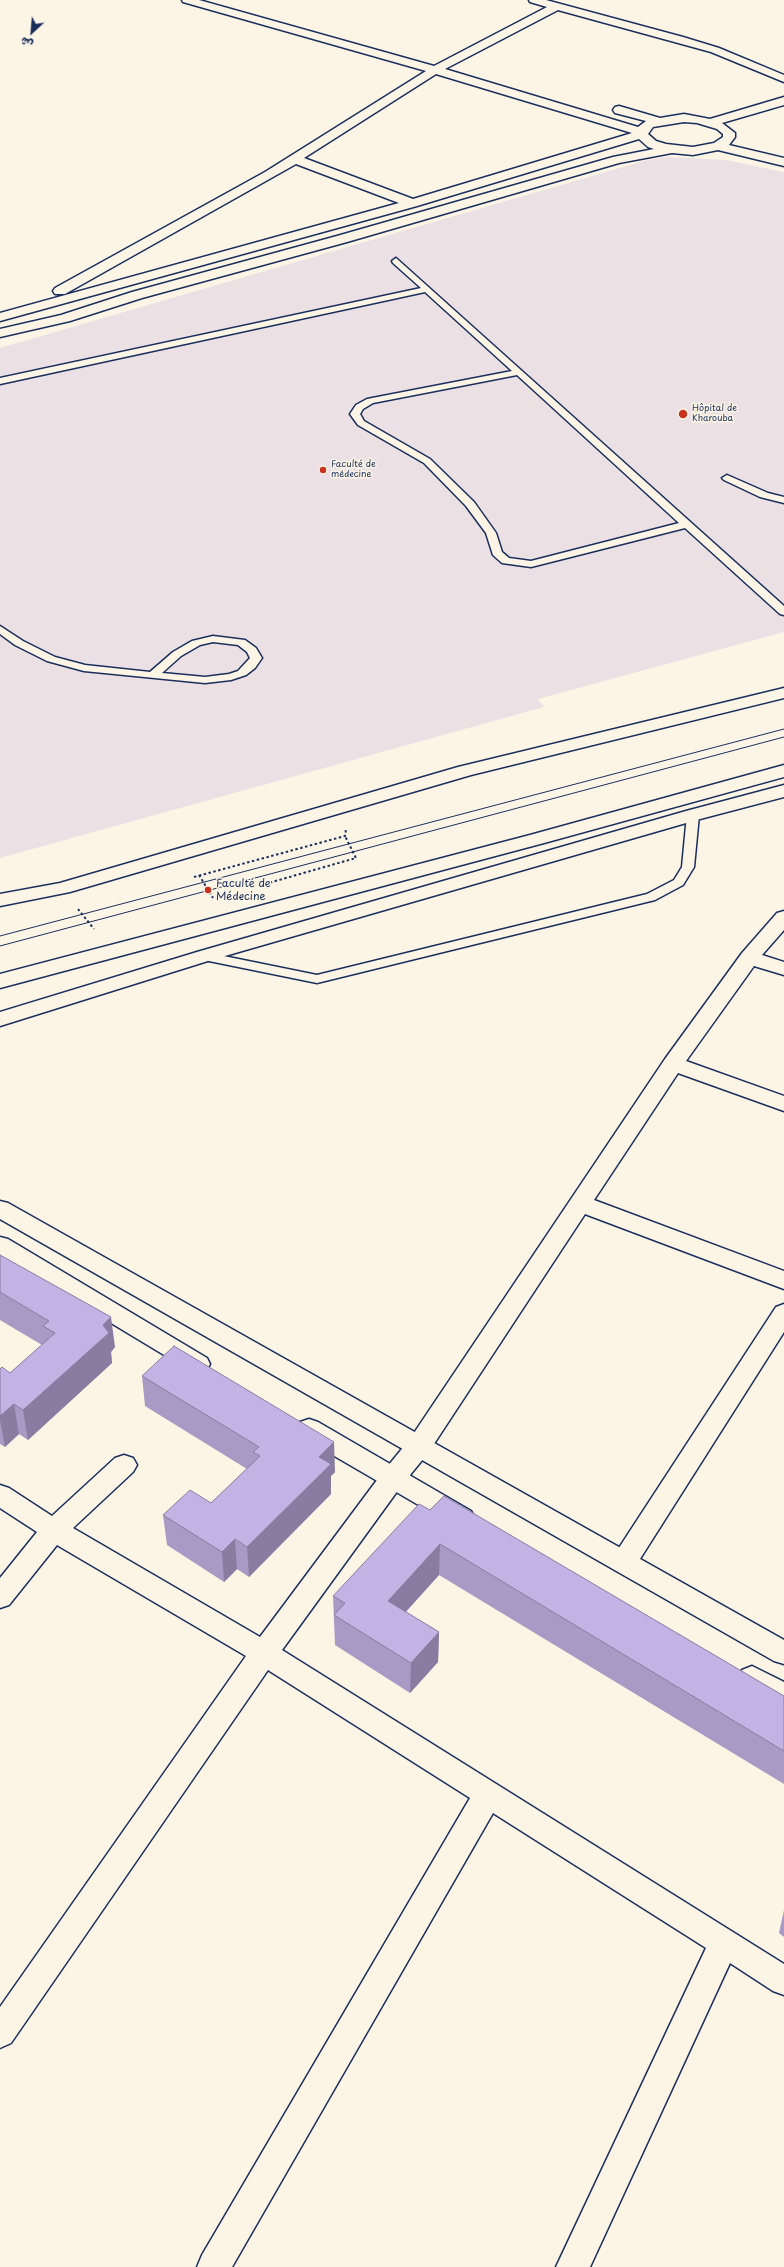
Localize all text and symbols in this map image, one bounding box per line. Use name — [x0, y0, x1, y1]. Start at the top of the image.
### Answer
north arrow — [12, 12, 52, 52]
text: ش — [17, 33, 36, 54]
place label: Hôpital de Kharouba — [692, 404, 737, 425]
marker: Hôpital de Kharouba — [677, 408, 689, 420]
place label: Faculté de médecine — [331, 460, 376, 481]
marker: Faculté de médecine — [318, 465, 328, 475]
place label: Faculté de Médecine — [216, 877, 271, 903]
marker: Faculté de Médecine — [203, 885, 213, 895]

